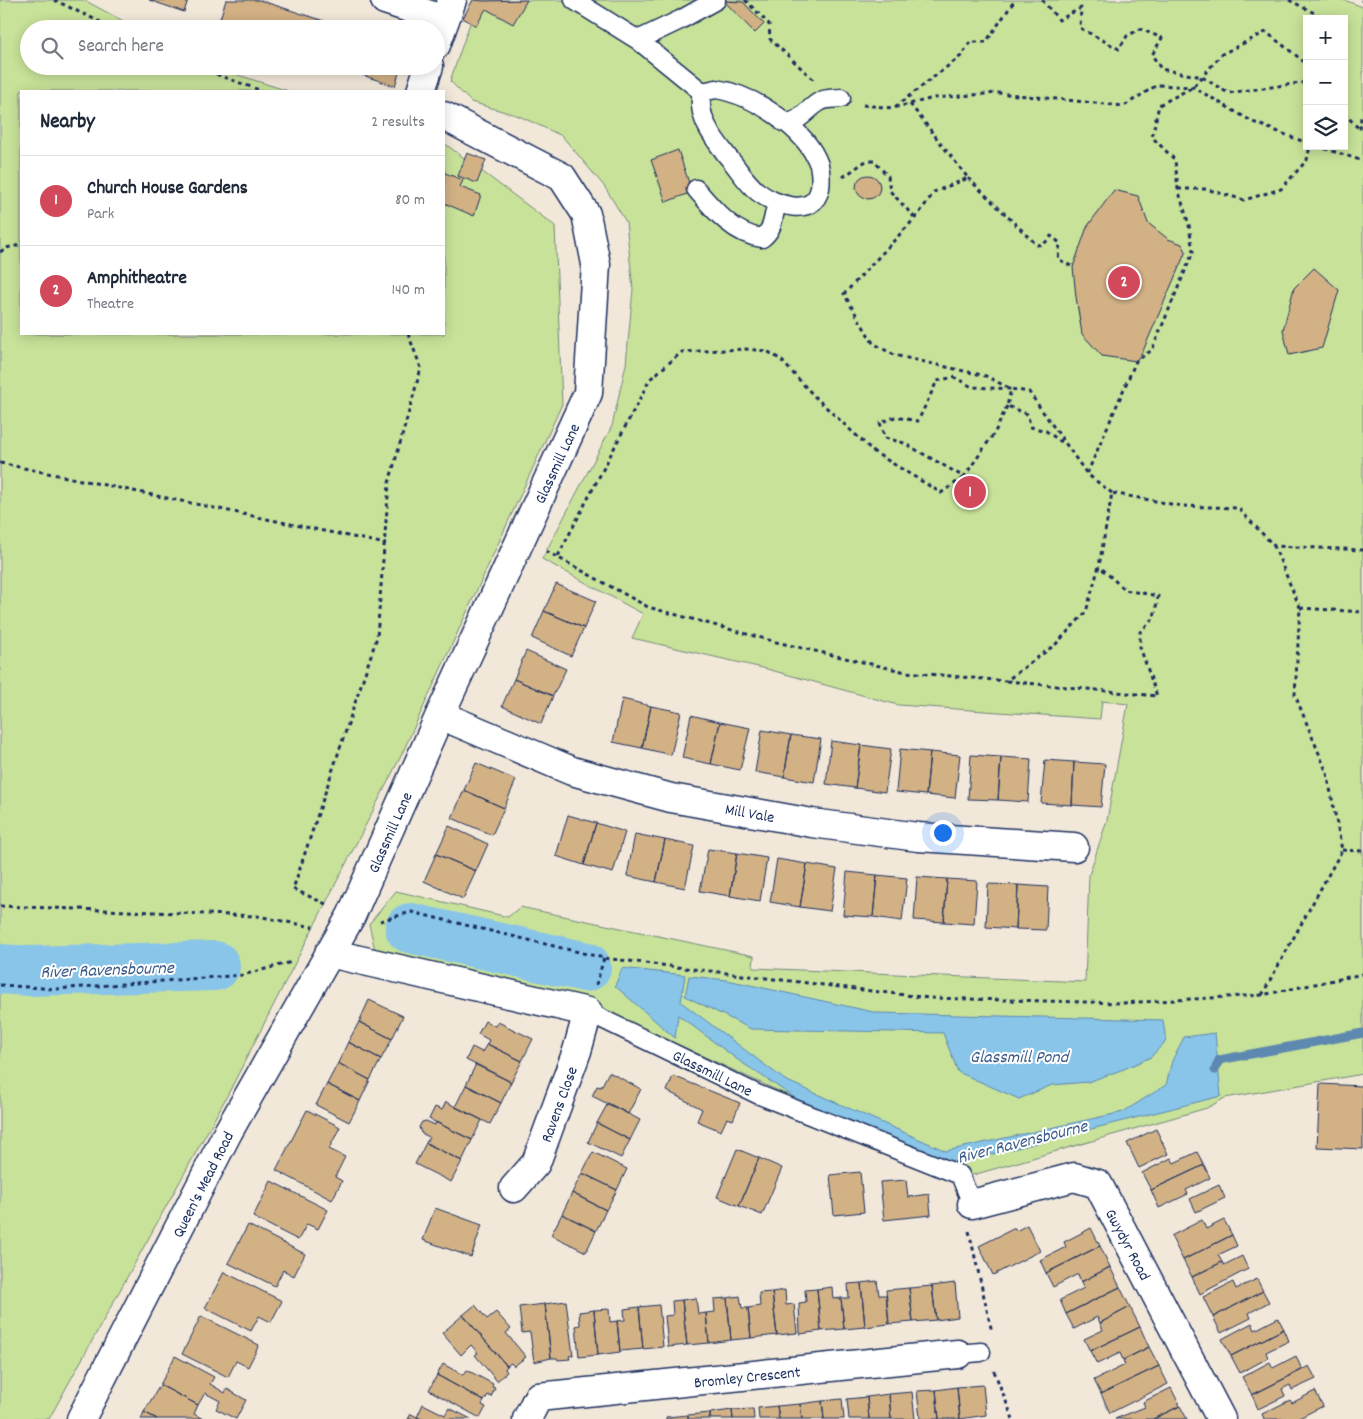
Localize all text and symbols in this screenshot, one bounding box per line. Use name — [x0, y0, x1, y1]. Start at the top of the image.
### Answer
map controls — [1303, 15, 1348, 150]
button: + — [1303, 15, 1348, 60]
search box — [20, 20, 445, 75]
icon: search — [38, 34, 66, 62]
text: Search here — [78, 34, 164, 61]
button: − — [1303, 60, 1348, 105]
button: layers — [1303, 105, 1348, 150]
text: Nearby — [40, 108, 95, 138]
text: 2 results — [371, 111, 425, 134]
text: Church House Gardens — [87, 176, 248, 203]
text: 1 — [54, 189, 58, 212]
text: 80 m — [395, 189, 425, 212]
text: Park — [87, 203, 114, 226]
pin: 2 — [1108, 263, 1140, 301]
text: Amphitheatre — [87, 266, 187, 293]
text: 2 — [53, 279, 60, 302]
text: 140 m — [391, 279, 425, 302]
text: Theatre — [87, 293, 134, 316]
street label: Glassmill Lane — [530, 420, 587, 508]
pin: 1 — [954, 473, 986, 511]
street label: Glassmill Lane — [363, 789, 419, 877]
street label: Mill Vale — [723, 799, 776, 830]
your location — [930, 820, 956, 846]
water label: River Ravensbourne — [40, 957, 175, 986]
street label: Glassmill Lane — [668, 1045, 756, 1104]
water label: Glassmill Pond — [970, 1046, 1071, 1071]
street label: Ravens Close — [536, 1064, 585, 1146]
water label: River Ravensbourne — [955, 1115, 1091, 1172]
street label: Queen's Mead Road — [168, 1128, 241, 1242]
street label: Gwydyr Road — [1098, 1205, 1155, 1285]
street label: Bromley Crescent — [693, 1361, 802, 1396]

